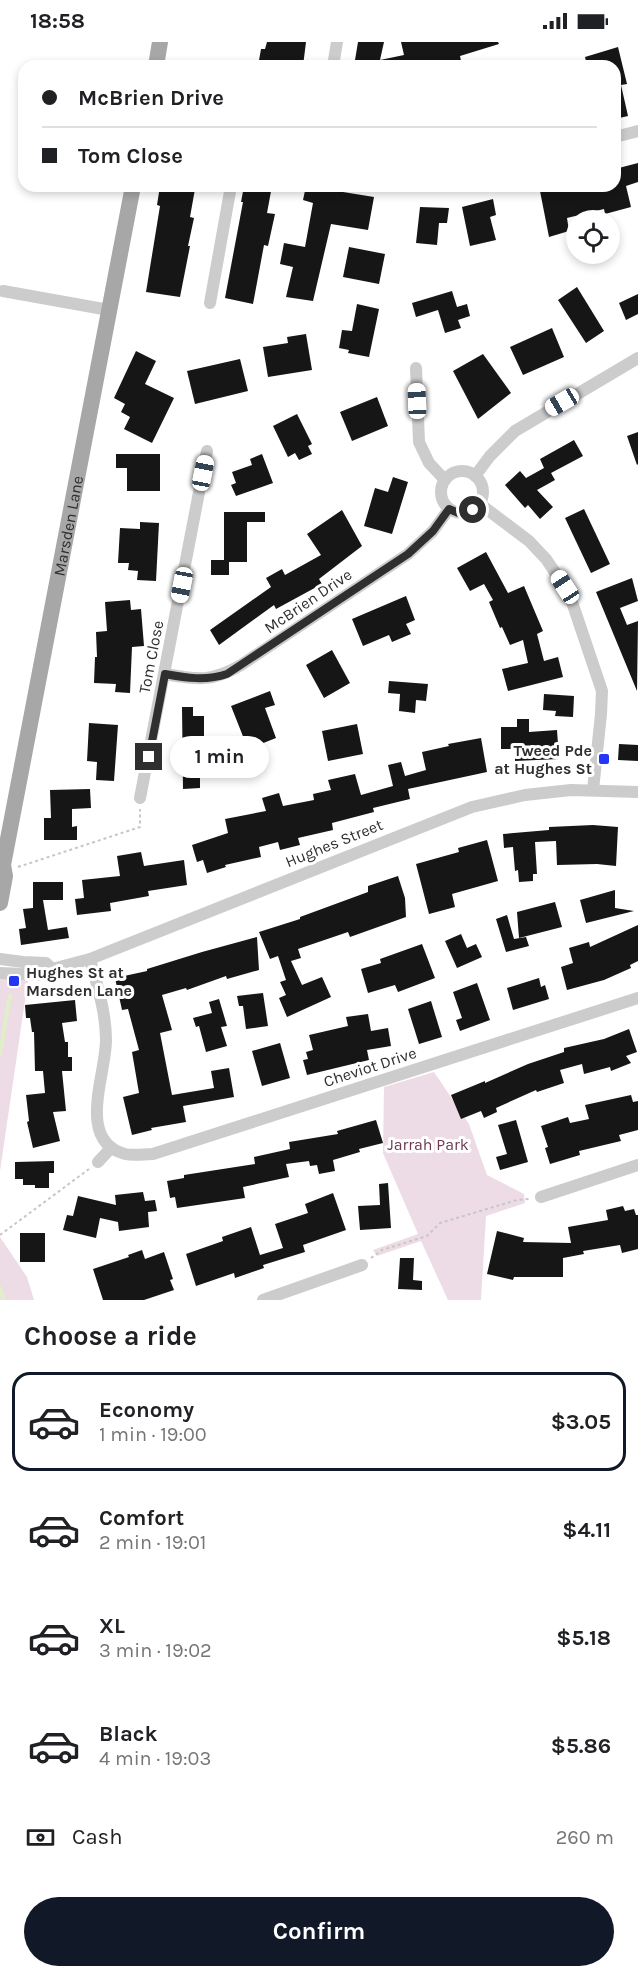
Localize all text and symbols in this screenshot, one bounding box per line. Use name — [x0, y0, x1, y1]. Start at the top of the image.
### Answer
text: 18:58 — [30, 8, 85, 34]
text: McBrien Drive — [78, 85, 224, 111]
text: Tom Close — [78, 143, 183, 169]
map controls — [566, 210, 620, 264]
button: locate — [566, 210, 620, 264]
car — [407, 383, 427, 419]
car — [542, 385, 582, 419]
car — [191, 454, 215, 492]
street label: Marsden Lane — [49, 474, 87, 578]
route start — [459, 496, 486, 523]
street label: McBrien Drive — [261, 565, 355, 637]
car — [170, 566, 194, 604]
car — [548, 567, 582, 607]
street label: Tom Close — [135, 619, 167, 695]
callout: 1 min — [170, 736, 269, 778]
place label: Tweed Pde at Hughes St — [494, 741, 592, 778]
route end — [135, 743, 162, 770]
text: 1 min — [194, 745, 245, 768]
marker: Tweed Pde at Hughes St — [597, 752, 611, 766]
street label: Hughes Street — [282, 815, 386, 871]
place label: Hughes St at Marsden Lane — [26, 963, 132, 1000]
marker: Hughes St at Marsden Lane — [7, 974, 21, 988]
street label: Cheviot Drive — [321, 1043, 419, 1091]
park label: Jarrah Park — [387, 1135, 469, 1154]
text: Choose a ride — [24, 1320, 197, 1352]
icon: car — [27, 1395, 81, 1449]
text: Economy — [99, 1397, 194, 1423]
text: $3.05 — [551, 1409, 611, 1435]
text: 1 min · 19:00 — [99, 1423, 207, 1446]
icon: car — [27, 1503, 81, 1557]
text: Comfort — [99, 1505, 184, 1531]
text: $4.11 — [562, 1517, 611, 1543]
text: 2 min · 19:01 — [99, 1531, 206, 1554]
icon: car — [27, 1611, 81, 1665]
text: XL — [99, 1613, 125, 1639]
text: $5.18 — [556, 1625, 611, 1651]
text: 3 min · 19:02 — [99, 1639, 212, 1662]
icon: car — [27, 1719, 81, 1773]
text: Black — [99, 1721, 158, 1747]
text: $5.86 — [551, 1733, 611, 1759]
text: 4 min · 19:03 — [99, 1747, 211, 1770]
icon: cash — [24, 1821, 57, 1854]
text: Cash — [72, 1824, 122, 1850]
text: 260 m — [556, 1826, 614, 1849]
button: Confirm — [24, 1897, 614, 1966]

